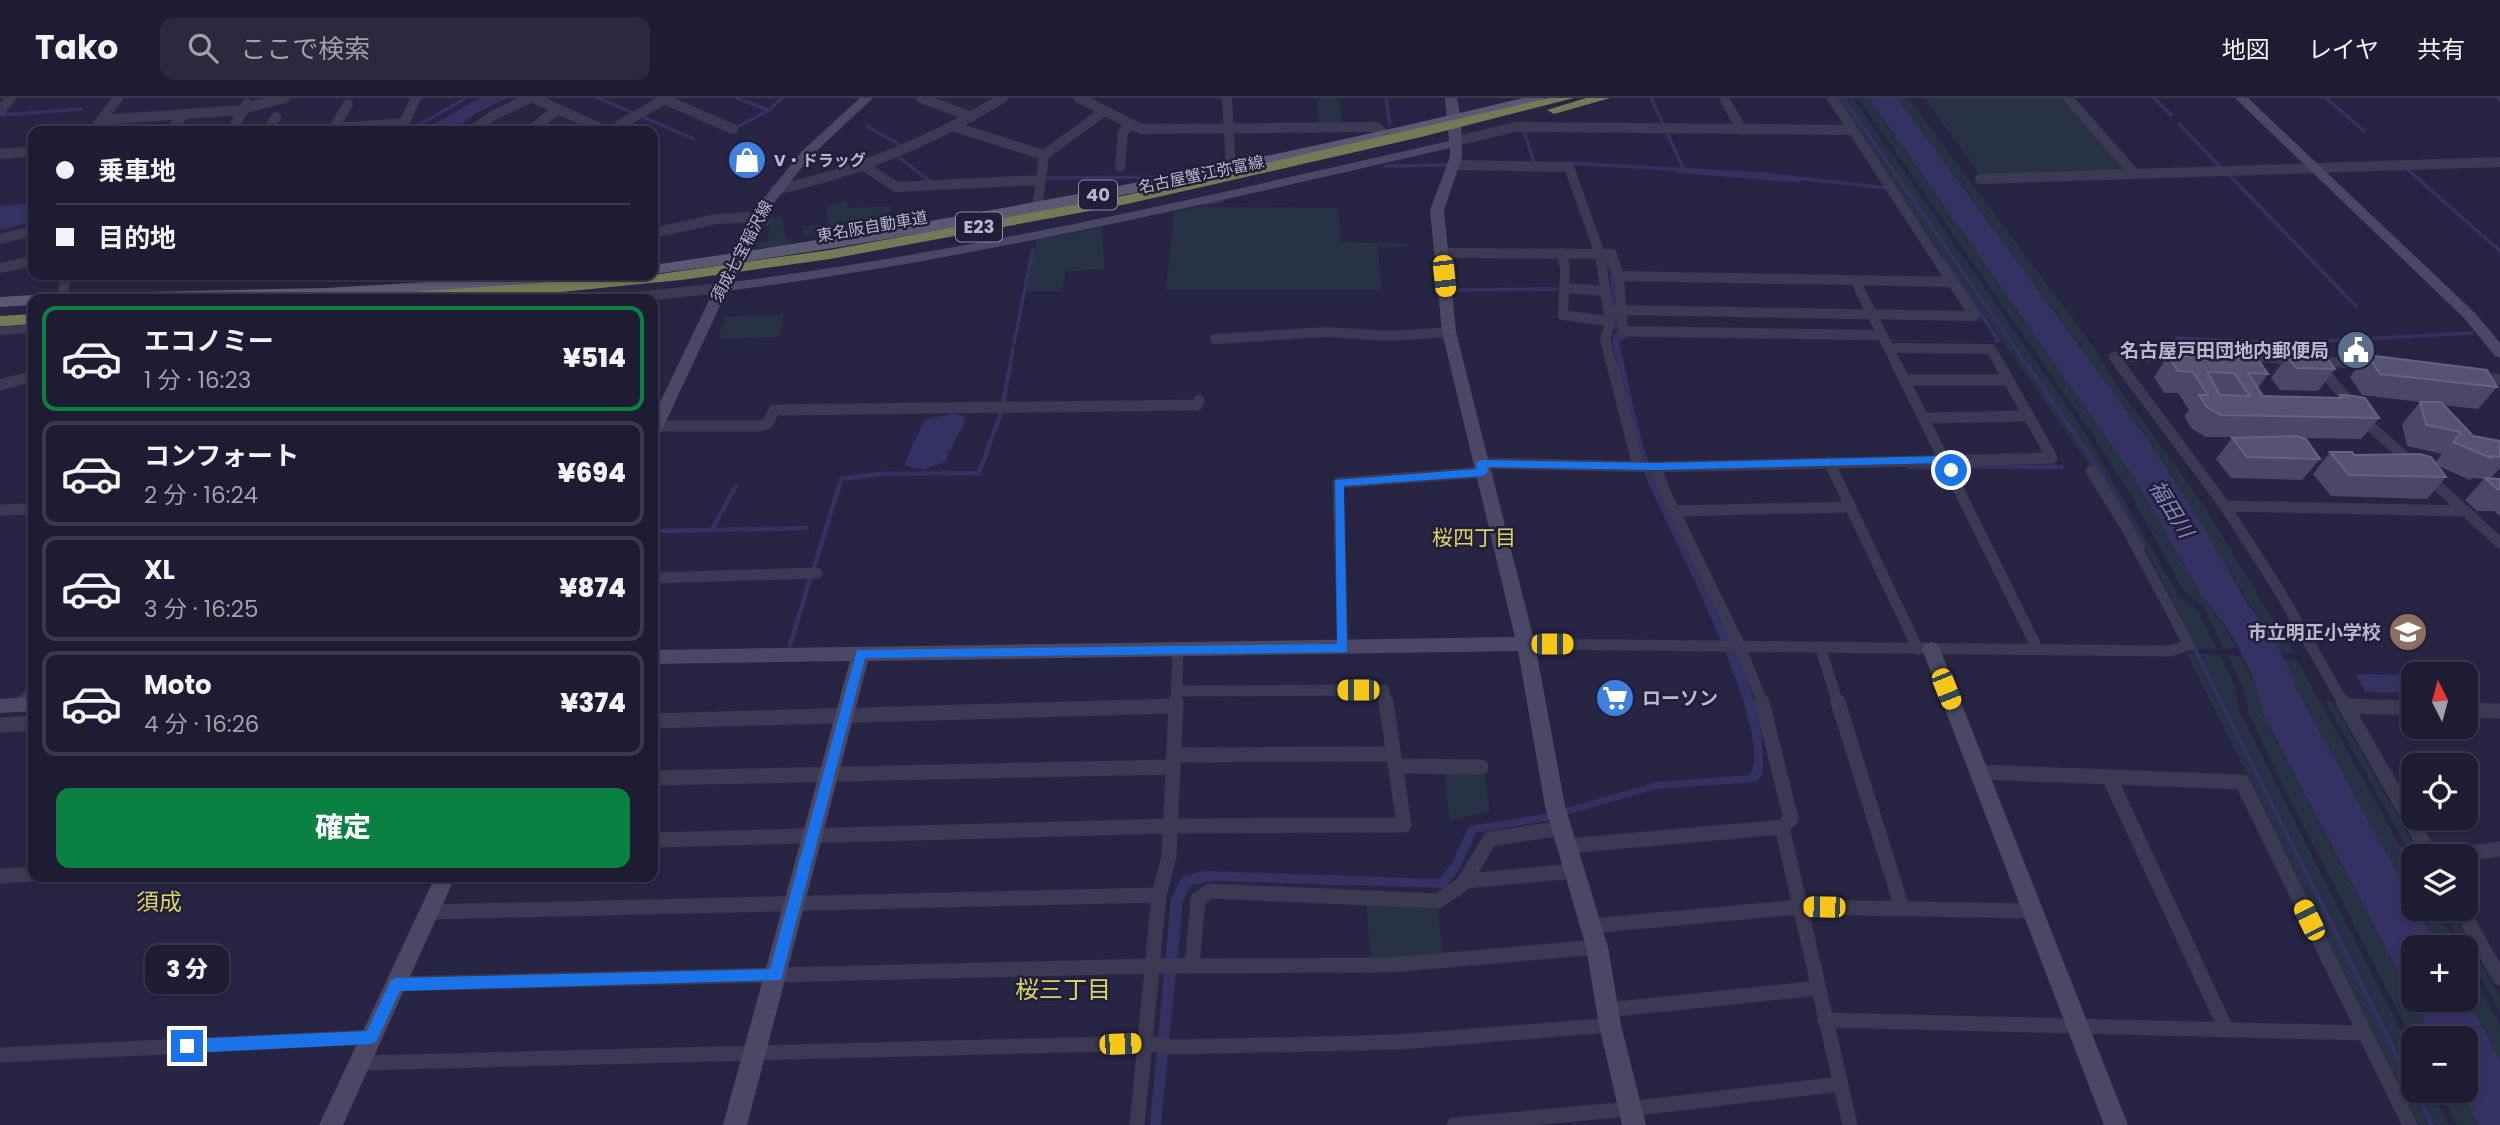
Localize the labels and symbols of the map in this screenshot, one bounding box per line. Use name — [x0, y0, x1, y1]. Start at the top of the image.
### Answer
shop icon: V・ドラッグ — [726, 139, 768, 181]
place label: V・ドラッグ — [774, 149, 866, 172]
street label: 名古屋蟹江弥富線 — [1136, 150, 1266, 199]
road number: 40 — [1079, 180, 1117, 210]
street label: 須成七宝稲沢線 — [705, 196, 778, 306]
street label: 東名阪自動車道 — [815, 205, 929, 248]
road number: E23 — [956, 212, 1002, 242]
car — [1432, 254, 1457, 298]
public building icon: 名古屋戸田団地内郵便局 — [2335, 329, 2377, 371]
place label: 名古屋戸田団地内郵便局 — [2120, 337, 2329, 364]
route start — [1935, 454, 1967, 486]
water label: 福田川 — [2142, 474, 2201, 545]
district label: 桜四丁目 — [1432, 523, 1516, 552]
school or university icon: 市立明正小学校 — [2387, 611, 2429, 653]
place label: 市立明正小学校 — [2248, 619, 2381, 646]
car — [1532, 634, 1574, 655]
north arrow — [2401, 662, 2478, 738]
car — [1929, 666, 1964, 712]
supermarket icon: ローソン — [1594, 677, 1636, 719]
car — [1338, 680, 1380, 701]
place label: ローソン — [1642, 685, 1718, 712]
district label: 須成 — [136, 886, 182, 918]
car — [1803, 896, 1846, 918]
car — [2291, 897, 2328, 943]
callout: 3 分 — [145, 944, 229, 993]
district label: 桜三丁目 — [1015, 973, 1111, 1006]
route end — [171, 1030, 203, 1062]
car — [1099, 1033, 1142, 1055]

